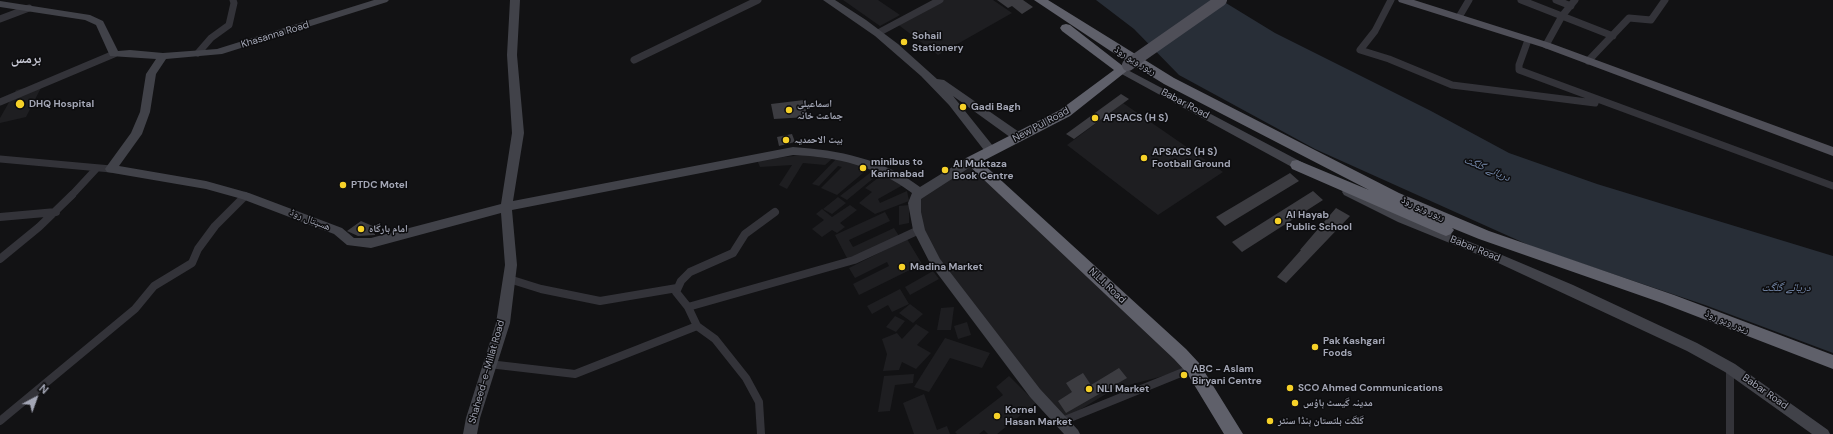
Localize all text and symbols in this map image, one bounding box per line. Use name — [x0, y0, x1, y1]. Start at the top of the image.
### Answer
street label: Khasanna Road — [240, 19, 310, 51]
place label: Sohail Stationery — [912, 30, 964, 54]
marker: Sohail Stationery — [899, 37, 909, 47]
street label: ریور ویو روڈ — [1112, 44, 1158, 78]
district label: برمس — [11, 51, 41, 67]
street label: Babar Road — [1159, 86, 1211, 122]
marker: DHQ Hospital — [14, 98, 26, 110]
place label: DHQ Hospital — [29, 98, 94, 110]
place label: اسماعیلی جماعت خانہ — [797, 98, 843, 122]
place label: Gadi Bagh — [971, 101, 1021, 113]
marker: Gadi Bagh — [958, 102, 968, 112]
marker: اسماعیلی جماعت خانہ — [784, 105, 794, 115]
street label: New Pul Road — [1011, 105, 1071, 145]
place label: APSACS (H S) — [1103, 112, 1168, 124]
marker: APSACS (H S) — [1090, 113, 1100, 123]
place label: بیت الاحمدیہ — [794, 134, 843, 146]
marker: بیت الاحمدیہ — [781, 135, 791, 145]
place label: APSACS (H S) Football Ground — [1152, 146, 1230, 170]
marker: APSACS (H S) Football Ground — [1139, 153, 1149, 163]
water label: دریائے گلگت — [1462, 153, 1512, 185]
place label: minibus to Karimabad — [871, 156, 924, 180]
place label: Al Muktaza Book Centre — [953, 158, 1014, 182]
marker: minibus to Karimabad — [858, 163, 868, 173]
marker: Al Muktaza Book Centre — [940, 165, 950, 175]
place label: PTDC Motel — [351, 179, 408, 191]
marker: PTDC Motel — [338, 180, 348, 190]
street label: ریور ویو روڈ — [1399, 194, 1447, 224]
street label: ھسپتال روڈ — [288, 206, 332, 234]
place label: Al Hayab Public School — [1286, 209, 1352, 232]
marker: Al Hayab Public School — [1273, 216, 1283, 226]
place label: امام بارگاہ — [369, 223, 408, 235]
marker: امام بارگاہ — [356, 224, 366, 234]
street label: Babar Road — [1448, 234, 1502, 264]
place label: Madina Market — [910, 261, 983, 273]
marker: Madina Market — [897, 262, 907, 272]
street label: N.L.I. Road — [1086, 266, 1128, 306]
water label: دریائے گلگت — [1762, 281, 1810, 295]
street label: ریور ویو روڈ — [1703, 308, 1751, 336]
street label: Shaheed-e-Millat Road — [466, 319, 508, 425]
place label: Pak Kashgari Foods — [1323, 335, 1385, 358]
marker: Pak Kashgari Foods — [1310, 342, 1320, 352]
place label: ABC - Aslam Biryani Centre — [1192, 363, 1262, 386]
marker: ABC - Aslam Biryani Centre — [1179, 370, 1189, 380]
street label: Babar Road — [1740, 372, 1790, 412]
north arrow — [16, 378, 56, 418]
text: N — [36, 381, 51, 397]
place label: SCO Ahmed Communications — [1298, 382, 1443, 394]
place label: NLI Market — [1097, 383, 1149, 395]
marker: SCO Ahmed Communications — [1285, 383, 1295, 393]
marker: NLI Market — [1084, 384, 1094, 394]
place label: مدینہ گیسٹ ہاؤس — [1303, 397, 1373, 409]
marker: مدینہ گیسٹ ہاؤس — [1290, 398, 1300, 408]
place label: Kornel Hasan Market — [1005, 404, 1072, 428]
marker: Kornel Hasan Market — [992, 411, 1002, 421]
place label: گلگت بلتستان ہنڈا سنٹر — [1278, 415, 1364, 427]
marker: گلگت بلتستان ہنڈا سنٹر — [1265, 416, 1275, 426]

